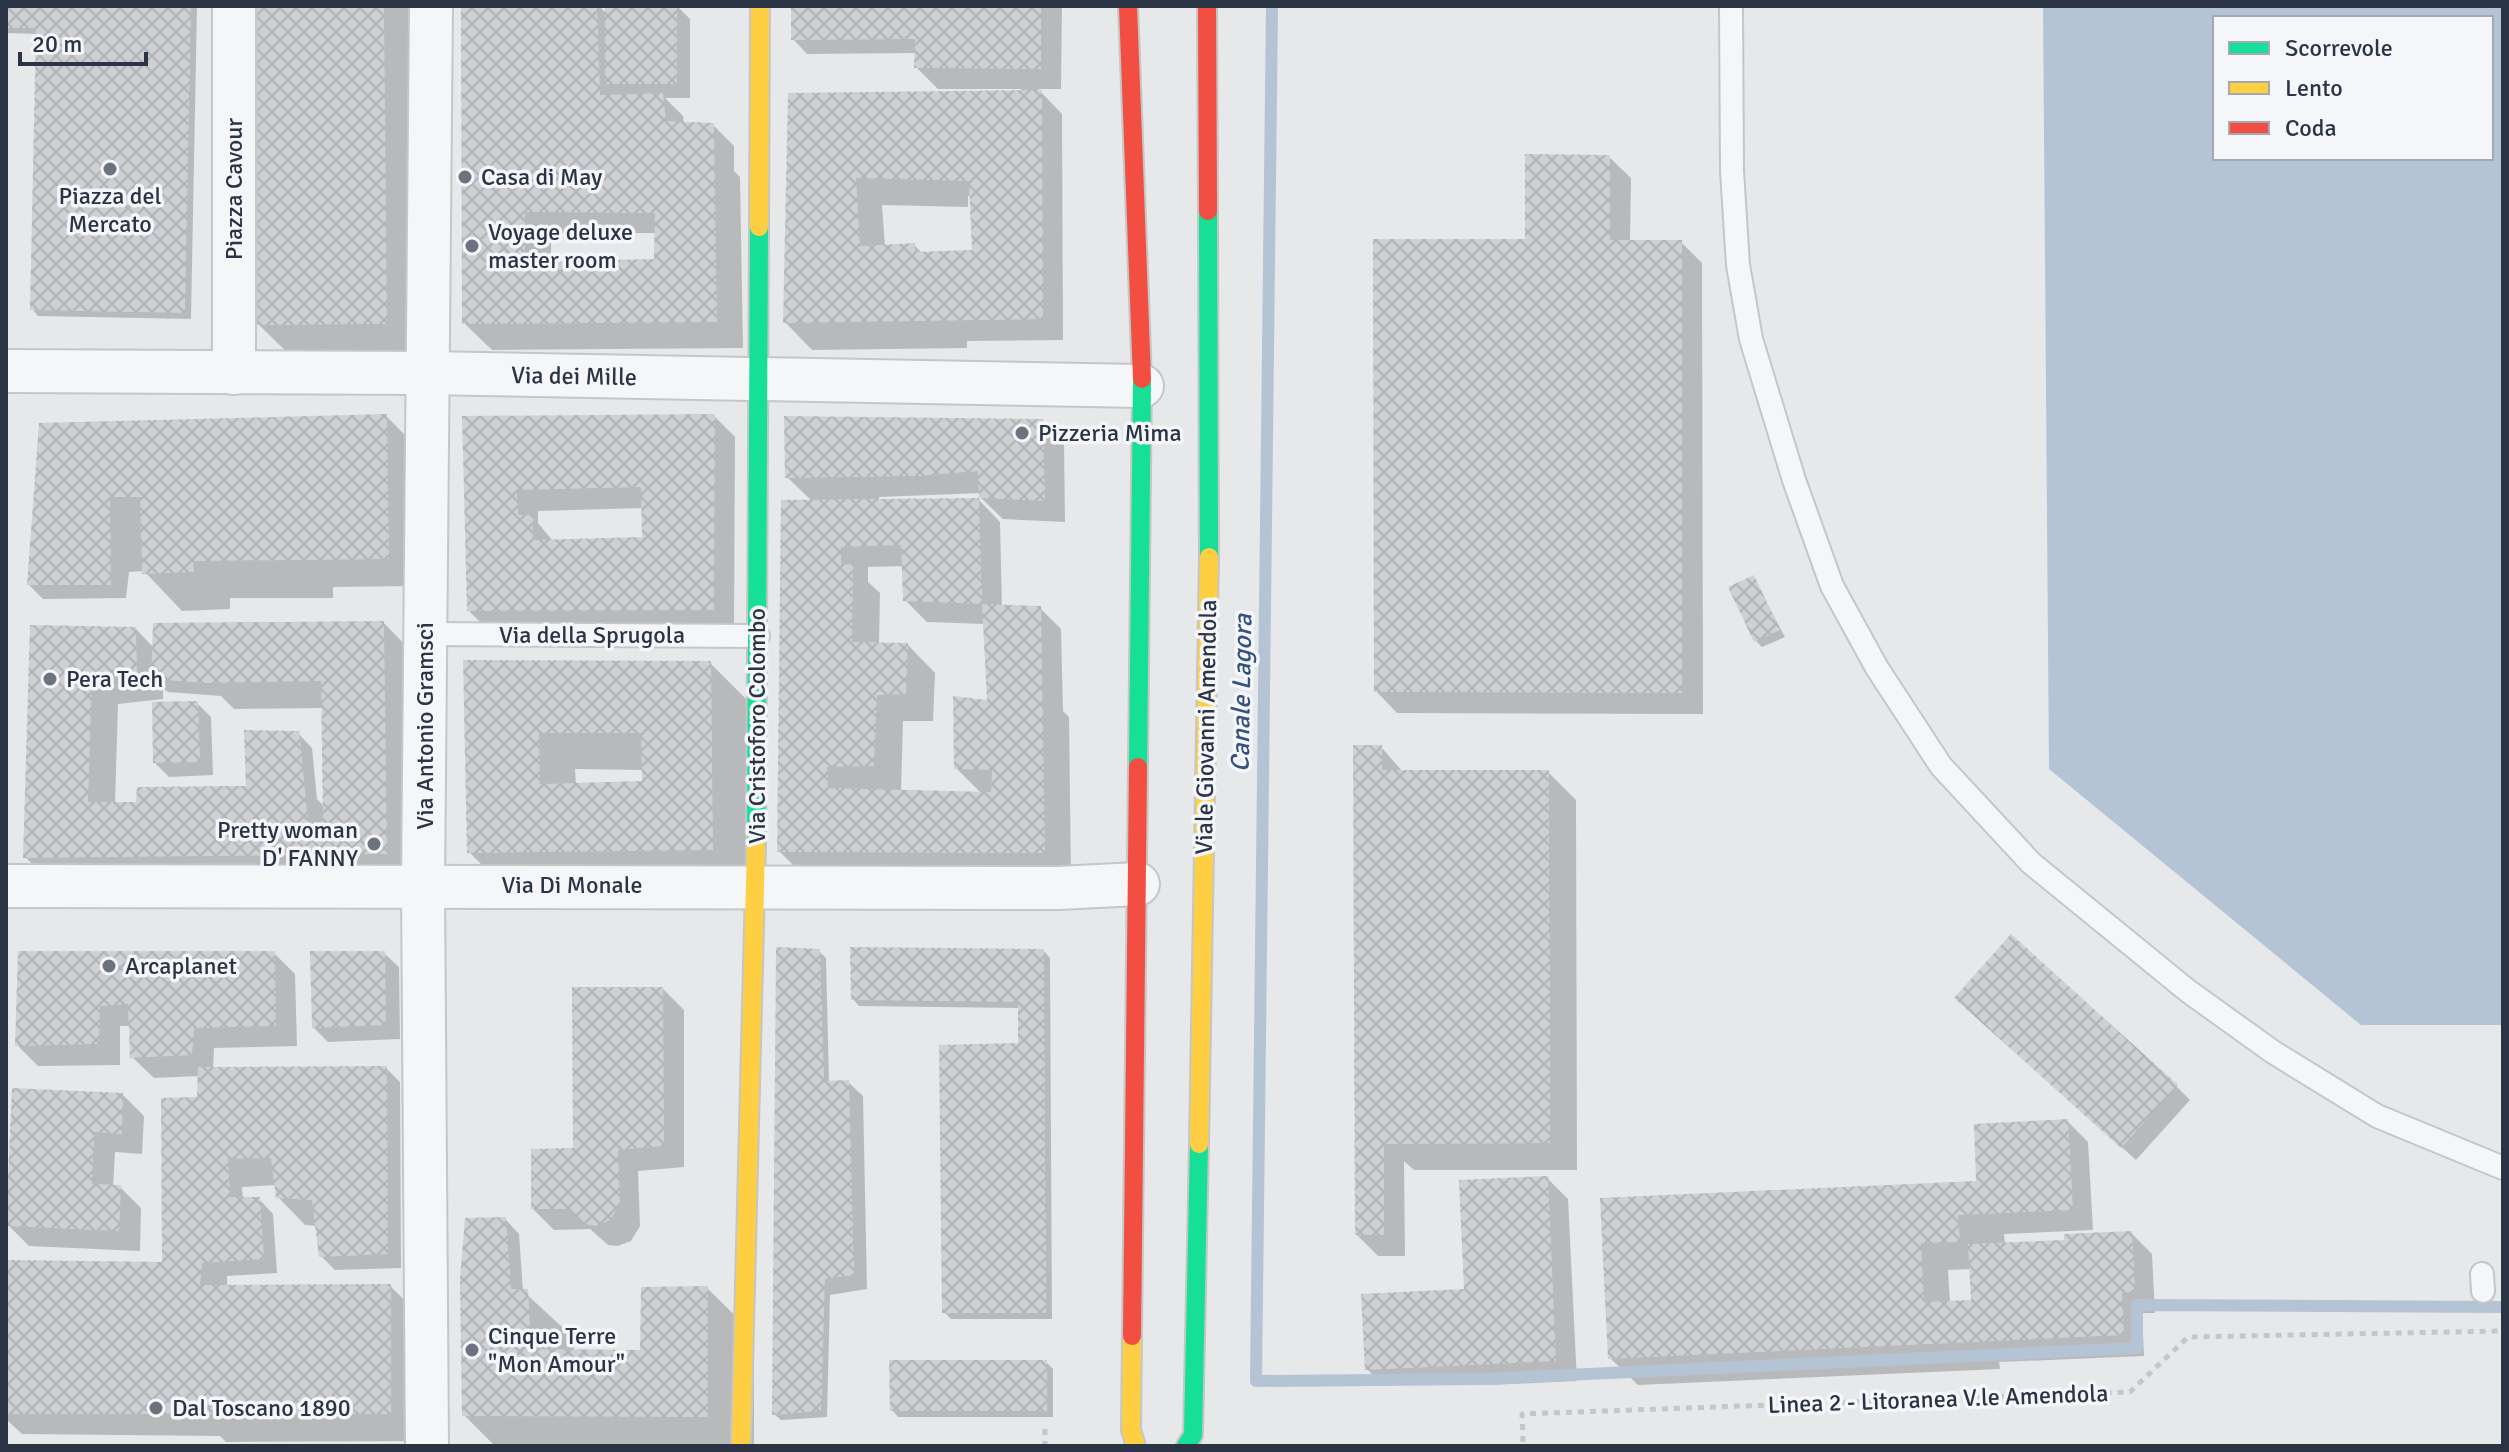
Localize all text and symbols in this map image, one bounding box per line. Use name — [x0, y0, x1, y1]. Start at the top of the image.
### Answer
scale bar — [20, 16, 146, 66]
legend — [2213, 16, 2493, 160]
text: 20 m — [32, 29, 82, 59]
text: Scorrevole — [2285, 33, 2393, 63]
text: Lento — [2285, 73, 2343, 103]
text: Coda — [2285, 113, 2337, 143]
street label: Piazza Cavour — [219, 118, 249, 260]
marker: Piazza del Mercato — [101, 160, 119, 178]
place label: Casa di May — [481, 162, 602, 192]
marker: Casa di May — [456, 168, 474, 186]
place label: Piazza del Mercato — [59, 181, 161, 239]
place label: Voyage deluxe master room — [488, 217, 633, 275]
marker: Voyage deluxe master room — [463, 237, 481, 255]
street label: Via dei Mille — [511, 360, 637, 392]
place label: Pizzeria Mima — [1038, 418, 1182, 448]
marker: Pizzeria Mima — [1013, 424, 1031, 442]
street label: Viale Giovanni Amendola — [1189, 599, 1223, 855]
street label: Via Cristoforo Colombo — [742, 608, 772, 844]
water label: Canale Lagora — [1225, 613, 1259, 772]
street label: Via della Sprugola — [499, 620, 685, 650]
street label: Via Antonio Gramsci — [410, 622, 440, 830]
place label: Pera Tech — [66, 664, 163, 694]
marker: Pera Tech — [41, 670, 59, 688]
place label: Pretty woman D' FANNY — [217, 815, 358, 873]
marker: Pretty woman D' FANNY — [365, 835, 383, 853]
street label: Via Di Monale — [501, 870, 643, 900]
place label: Arcaplanet — [125, 951, 237, 981]
marker: Arcaplanet — [100, 957, 118, 975]
place label: Cinque Terre "Mon Amour" — [488, 1321, 625, 1379]
marker: Cinque Terre "Mon Amour" — [463, 1341, 481, 1359]
street label: Linea 2 - Litoranea V.le Amendola — [1767, 1378, 2109, 1420]
place label: Dal Toscano 1890 — [172, 1393, 351, 1423]
marker: Dal Toscano 1890 — [147, 1399, 165, 1417]

